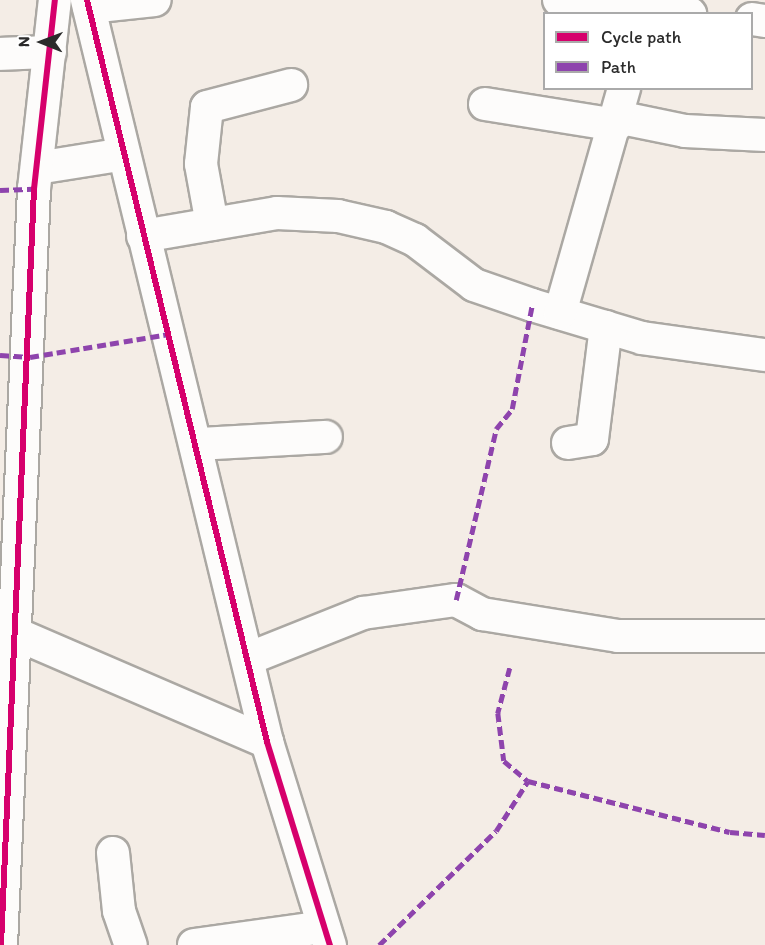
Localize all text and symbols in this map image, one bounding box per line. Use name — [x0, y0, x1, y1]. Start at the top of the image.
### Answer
north arrow — [12, 12, 72, 72]
legend — [543, 12, 753, 90]
text: Cycle path — [601, 26, 681, 48]
text: N — [14, 36, 33, 47]
text: Path — [601, 56, 636, 78]

